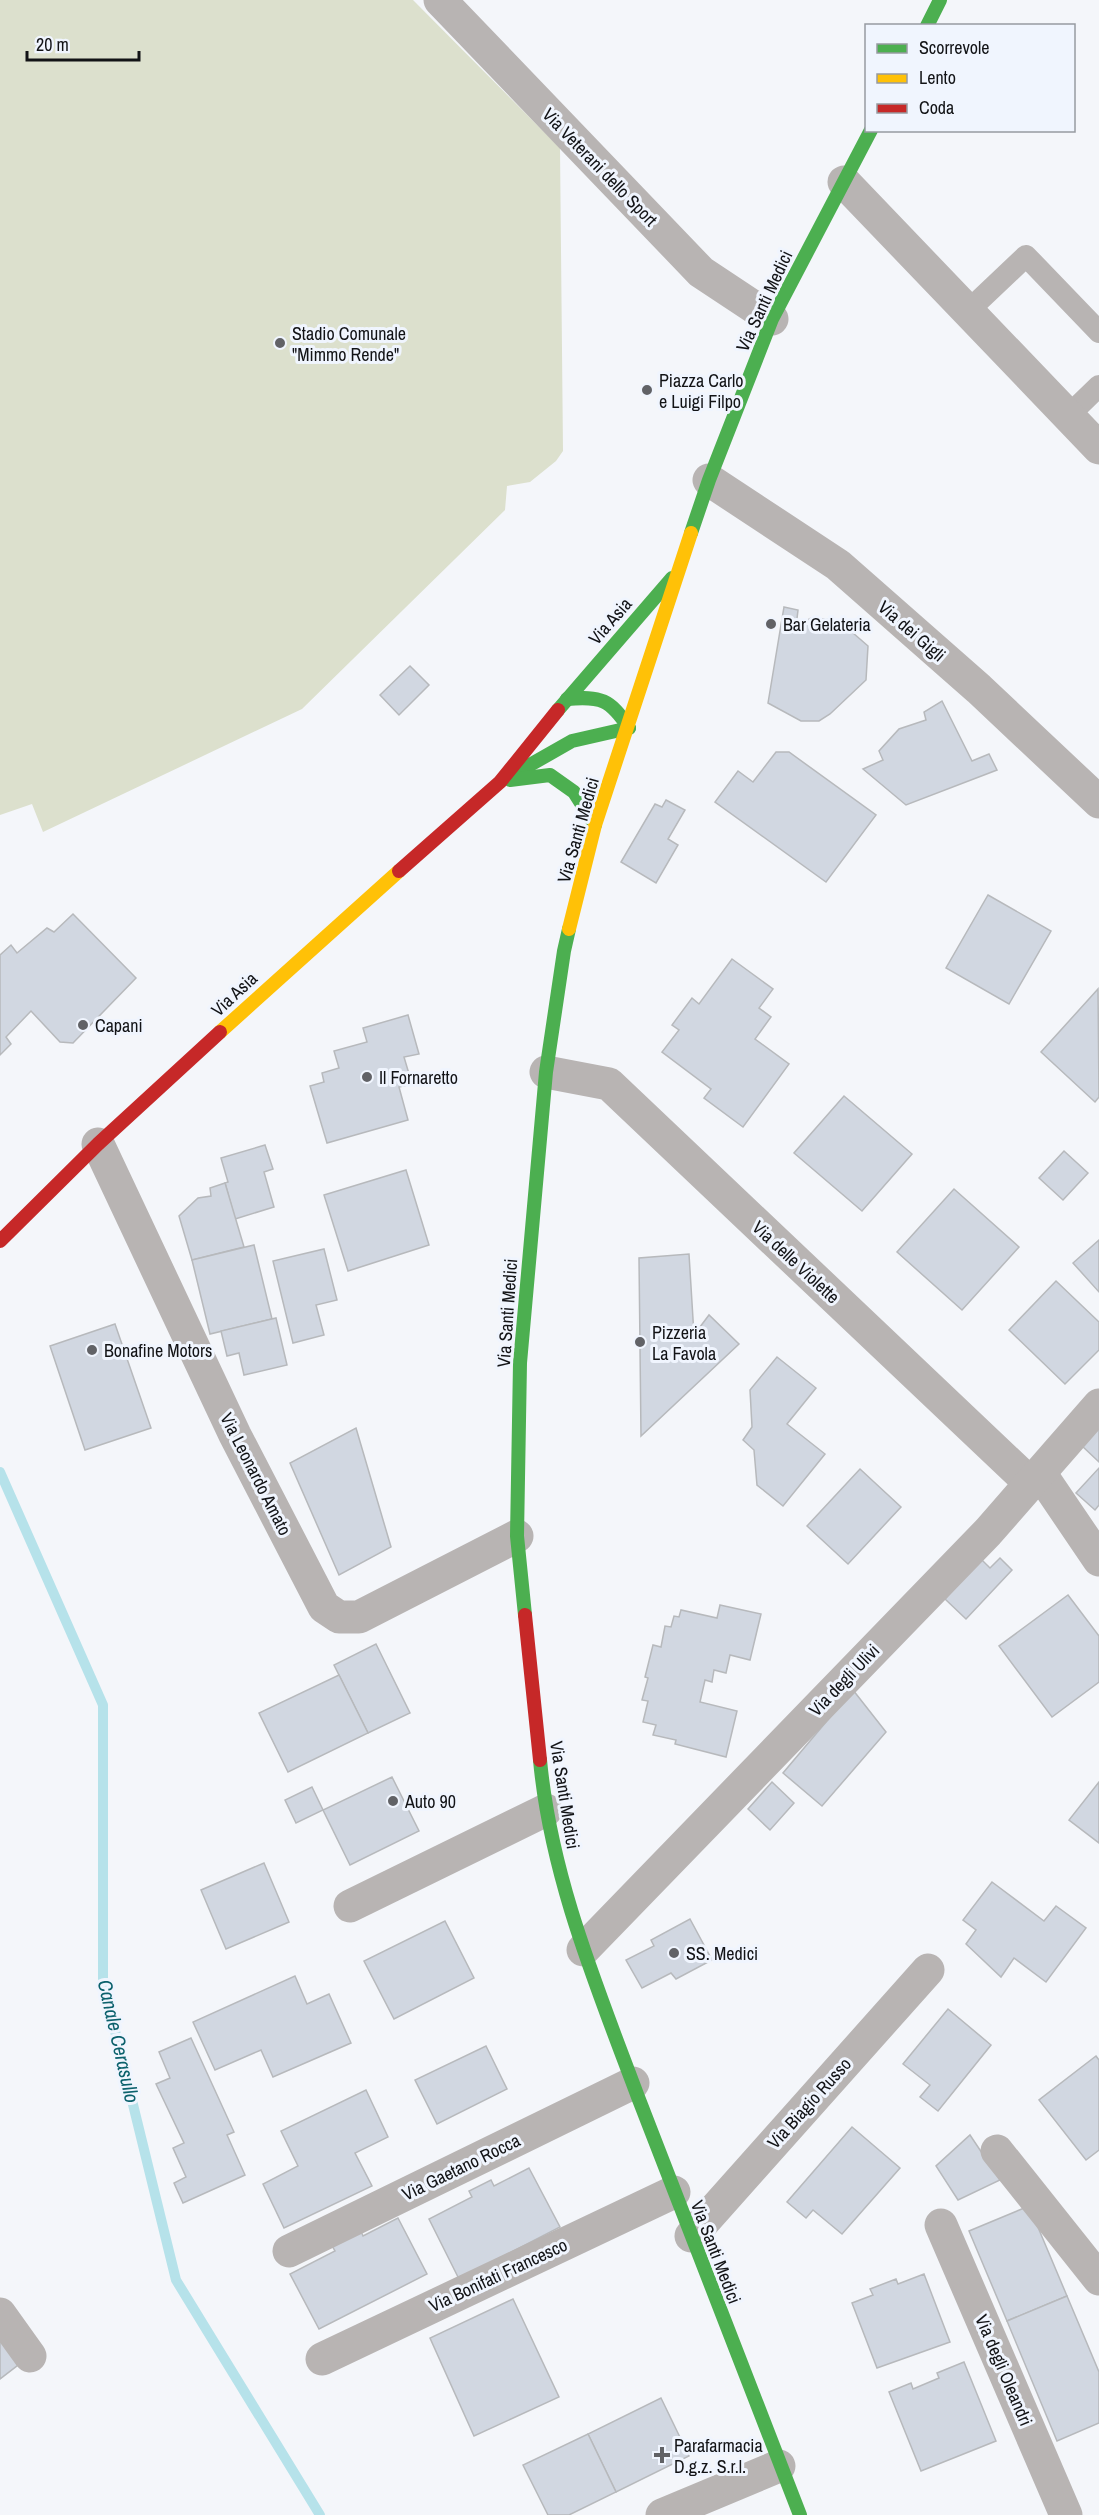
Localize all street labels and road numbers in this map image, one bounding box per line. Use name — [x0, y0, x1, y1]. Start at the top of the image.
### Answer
street label: Via Veterani dello Sport — [537, 102, 663, 232]
street label: Via Santi Medici — [730, 246, 798, 356]
street label: Via Asia — [583, 592, 637, 650]
street label: Via dei Gigli — [873, 595, 951, 667]
street label: Via Santi Medici — [551, 774, 605, 886]
street label: Via Asia — [205, 966, 263, 1022]
street label: Via delle Violette — [747, 1215, 845, 1309]
street label: Via Santi Medici — [491, 1258, 523, 1368]
street label: Via Leonardo Amato — [214, 1408, 298, 1540]
street label: Via degli Ulivi — [803, 1638, 885, 1722]
street label: Via Santi Medici — [544, 1739, 586, 1851]
street label: Via Biagio Russo — [761, 2052, 857, 2154]
street label: Via Gaetano Rocca — [398, 2128, 524, 2206]
street label: Via Santi Medici — [685, 2197, 747, 2307]
street label: Via Bonifati Francesco — [425, 2232, 571, 2318]
street label: Via degli Oleandri — [969, 2310, 1039, 2430]

